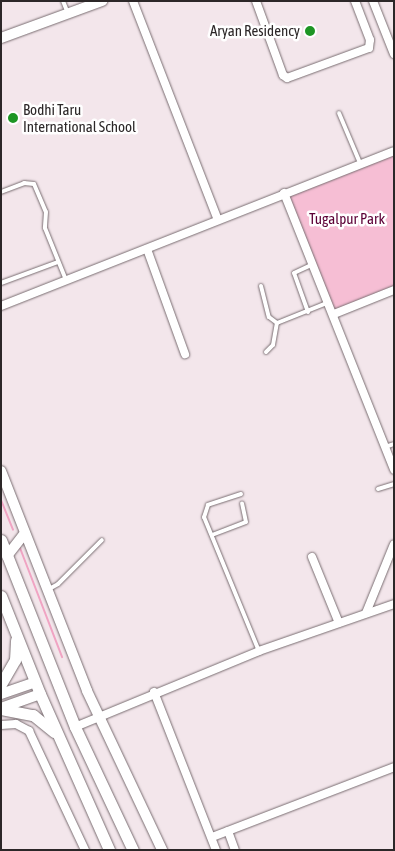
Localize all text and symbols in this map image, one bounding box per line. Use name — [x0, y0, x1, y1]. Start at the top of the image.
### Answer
place label: Aryan Residency — [210, 22, 300, 40]
marker: Aryan Residency — [304, 25, 316, 37]
place label: Bodhi Taru International School — [23, 100, 136, 135]
marker: Bodhi Taru International School — [7, 112, 19, 124]
park label: Tugalpur Park — [309, 210, 385, 228]

